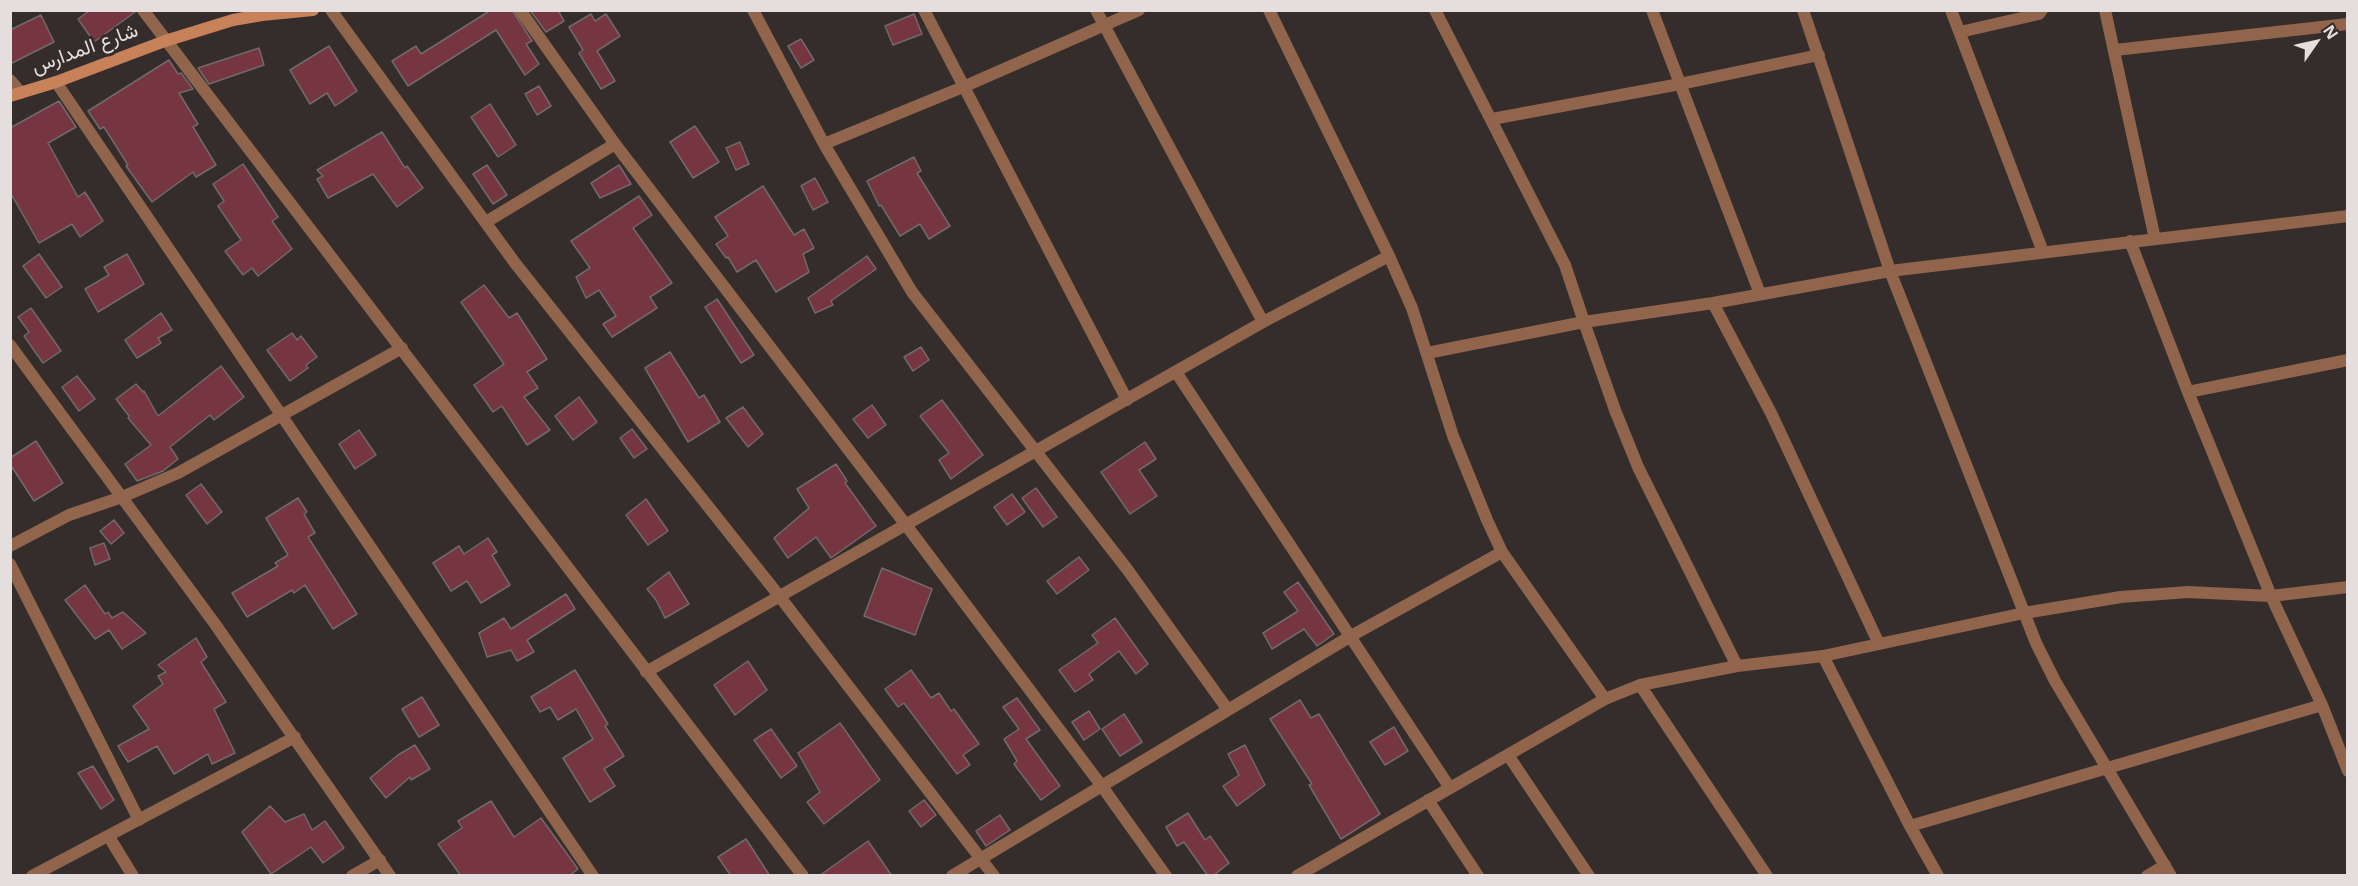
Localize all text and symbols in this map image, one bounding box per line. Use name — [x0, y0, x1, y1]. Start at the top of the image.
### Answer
north arrow — [2286, 12, 2346, 72]
street label: شارع المدارس — [29, 19, 141, 79]
text: N — [2318, 20, 2344, 43]

